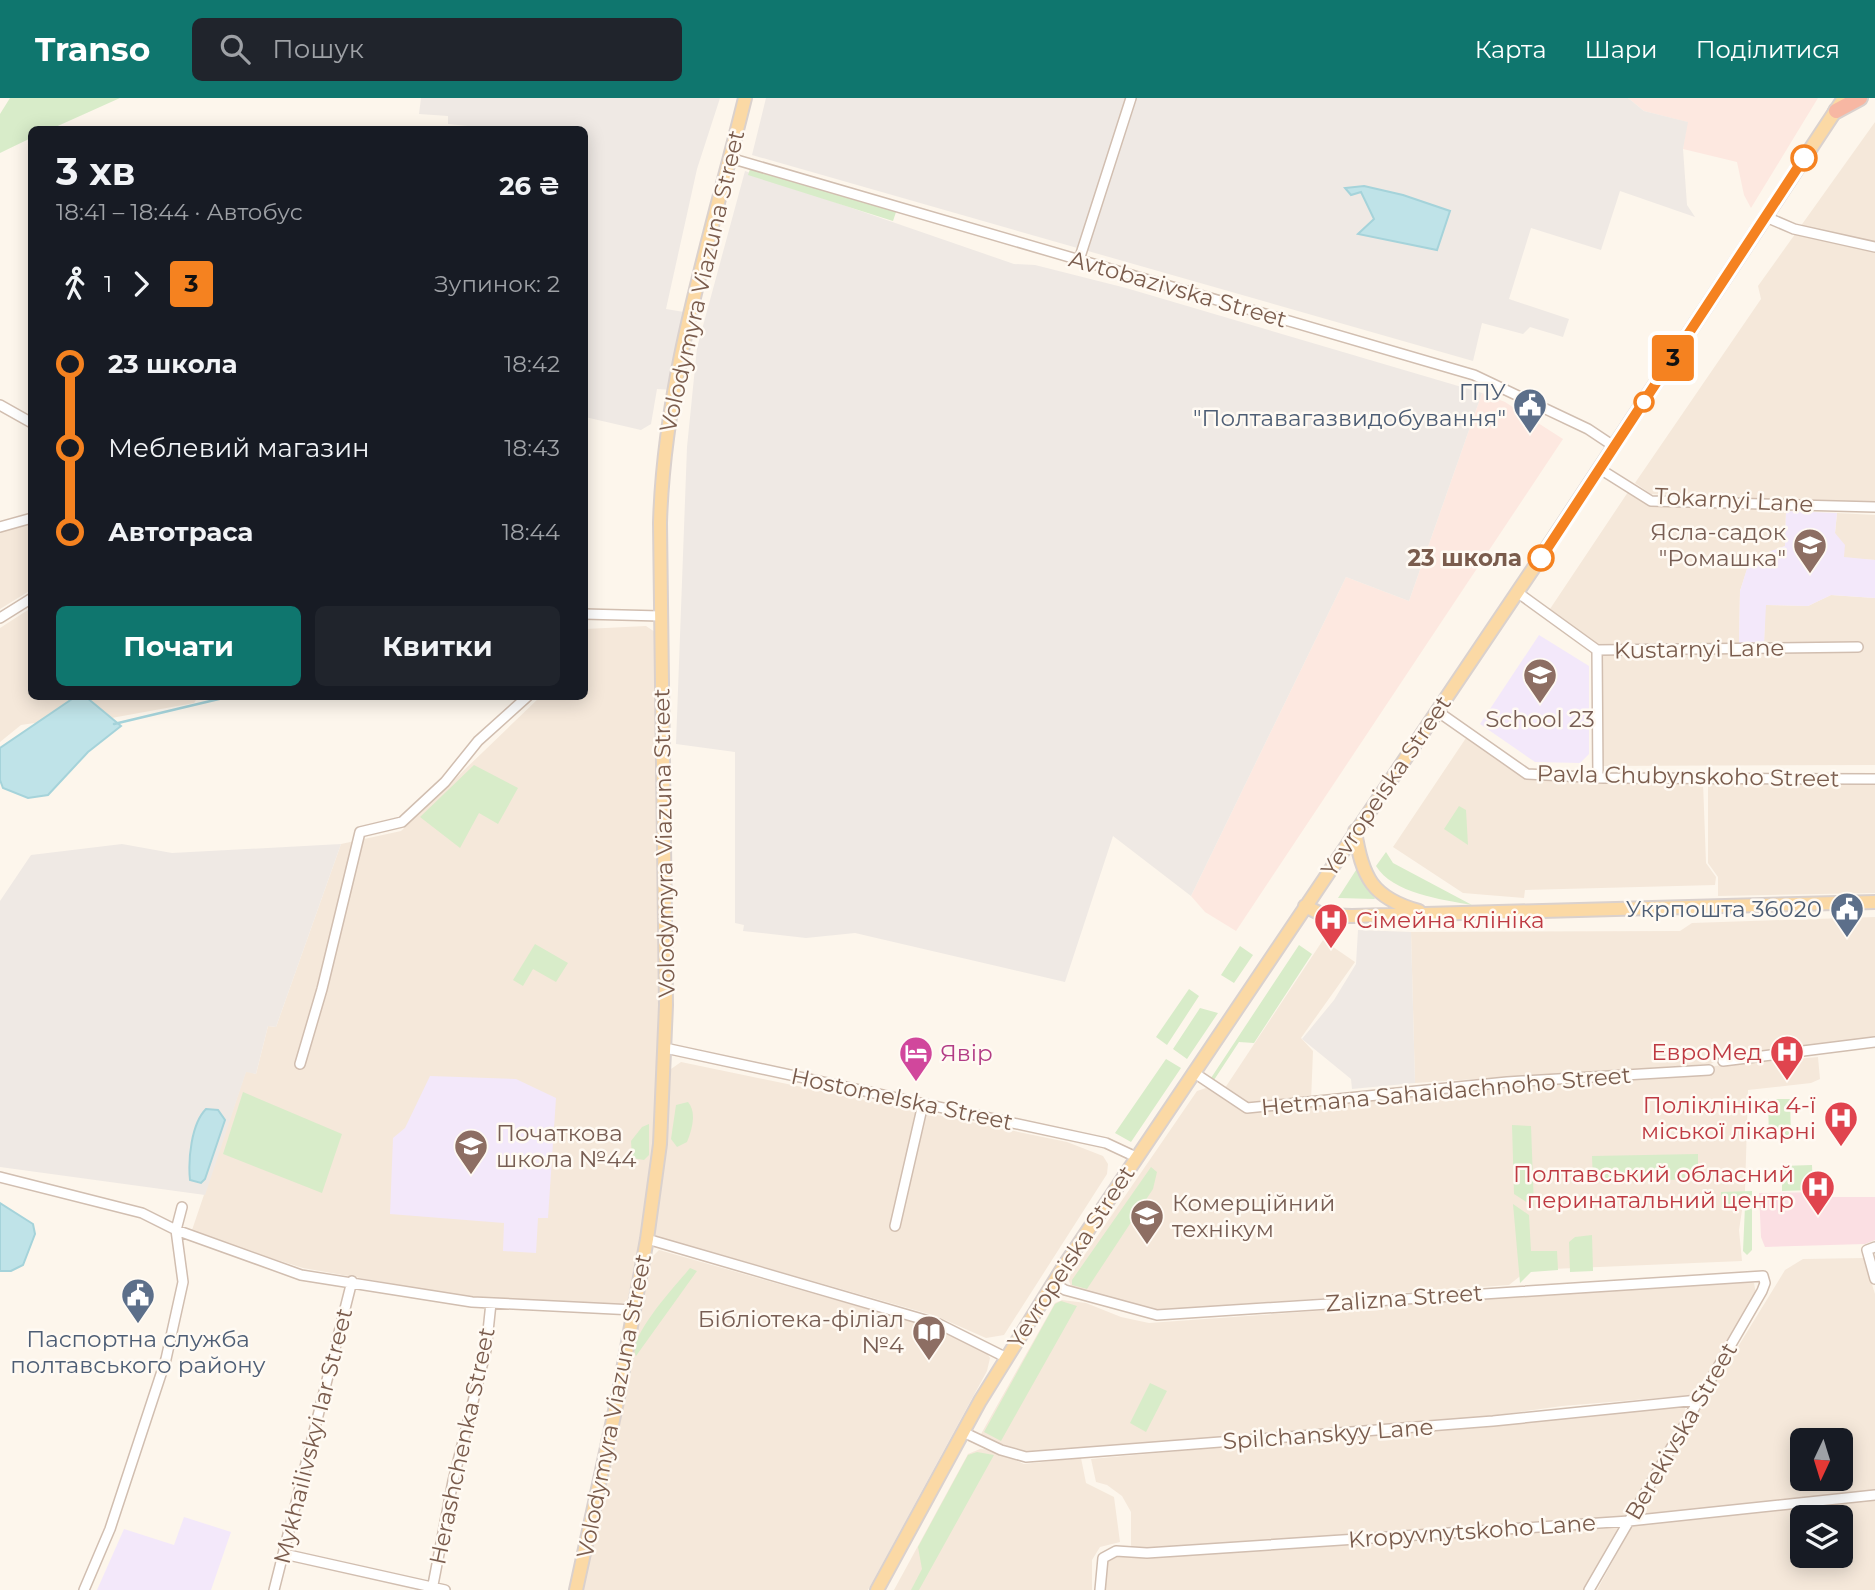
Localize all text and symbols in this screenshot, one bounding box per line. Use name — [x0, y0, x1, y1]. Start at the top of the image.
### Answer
search box — [192, 18, 682, 81]
text: Transo — [35, 29, 150, 69]
icon: search — [216, 30, 254, 68]
text: Пошук — [272, 33, 364, 65]
text: Карта — [1475, 35, 1546, 64]
text: Шари — [1584, 35, 1658, 64]
text: Поділитися — [1696, 35, 1840, 64]
street label: Volodymyra Viazuna Street — [654, 127, 750, 435]
unlabelled marker — [1791, 145, 1817, 171]
text: 3 хв — [56, 148, 135, 195]
text: 26 ₴ — [499, 170, 560, 202]
text: 18:41 – 18:44 · Автобус — [56, 198, 303, 226]
street label: Avtobazivska Street — [1066, 245, 1290, 333]
icon: walk — [56, 265, 94, 303]
icon: forward — [122, 265, 160, 303]
text: 3 — [184, 269, 199, 298]
text: 1 — [104, 270, 112, 298]
text: Зупинок: 2 — [434, 270, 560, 298]
line badge: 3 — [1650, 335, 1696, 381]
text: 3 — [1666, 343, 1680, 372]
text: 23 школа — [108, 348, 237, 380]
text: 18:42 — [504, 350, 560, 378]
place label: ГПУ "Полтавагазвидобування" — [1193, 378, 1506, 432]
public building icon: ГПУ "Полтавагазвидобування" — [1511, 386, 1549, 435]
unlabelled marker — [1634, 392, 1654, 412]
text: Меблевий магазин — [108, 432, 370, 464]
text: 18:43 — [504, 434, 560, 462]
street label: Tokarnyi Lane — [1654, 482, 1814, 518]
text: Автотраса — [108, 516, 253, 548]
text: 18:44 — [502, 518, 560, 546]
place label: Ясла-садок "Ромашка" — [1650, 518, 1787, 572]
school or university icon: Ясла-садок "Ромашка" — [1791, 526, 1829, 575]
place label: 23 школа — [1407, 544, 1522, 572]
marker: 23 школа — [1528, 545, 1554, 571]
button: Почати — [56, 606, 301, 686]
button: Квитки — [315, 606, 560, 686]
street label: Kustarnyi Lane — [1614, 634, 1784, 664]
school or university icon: School 23 — [1521, 656, 1559, 705]
street label: Volodymyra Viazuna Street — [647, 688, 681, 998]
street label: Yevropeiska Street — [1315, 690, 1457, 882]
place label: School 23 — [1485, 705, 1595, 733]
street label: Pavla Chubynskoho Street — [1536, 759, 1840, 793]
public building icon: Укрпошта 36020 — [1828, 890, 1866, 939]
place label: Укрпошта 36020 — [1626, 895, 1822, 923]
hospital icon: Сімейна клініка — [1312, 901, 1350, 950]
place label: Сімейна клініка — [1356, 906, 1544, 934]
hospital icon: ЕвроМед — [1768, 1033, 1806, 1082]
hotel icon: Явір — [897, 1034, 935, 1083]
place label: ЕвроМед — [1651, 1038, 1762, 1066]
place label: Явір — [940, 1039, 993, 1067]
street label: Hetmana Sahaidachnoho Street — [1260, 1061, 1632, 1121]
street label: Hostomelska Street — [789, 1062, 1015, 1136]
place label: Поліклініка 4-ї міської лікарні — [1641, 1091, 1816, 1145]
hospital icon: Поліклініка 4-ї міської лікарні — [1822, 1099, 1860, 1148]
place label: Початкова школа №44 — [496, 1119, 637, 1173]
school or university icon: Початкова школа №44 — [452, 1127, 490, 1176]
street label: Yevropeiska Street — [1001, 1160, 1141, 1354]
place label: Полтавський обласний перинатальний центр — [1513, 1160, 1794, 1214]
hospital icon: Полтавський обласний перинатальний центр — [1799, 1168, 1837, 1217]
place label: Комерційний технікум — [1172, 1189, 1335, 1243]
school or university icon: Комерційний технікум — [1128, 1197, 1166, 1246]
street label: Volodymyra Viazuna Street — [571, 1251, 657, 1561]
public building icon: Паспортна служба полтавського району — [119, 1276, 157, 1325]
street label: Zalizna Street — [1325, 1279, 1483, 1317]
street label: Mykhailivskyi Iar Street — [268, 1305, 358, 1567]
place label: Бібліотека-філіал №4 — [698, 1305, 904, 1359]
library icon: Бібліотека-філіал №4 — [910, 1313, 948, 1362]
place label: Паспортна служба полтавського району — [10, 1325, 266, 1379]
street label: Herashchenka Street — [423, 1325, 501, 1567]
street label: Berekivska Street — [1619, 1337, 1743, 1525]
street label: Spilchanskyy Lane — [1222, 1413, 1434, 1455]
north arrow — [1790, 1428, 1853, 1491]
map controls — [1790, 1428, 1853, 1568]
button: layers — [1790, 1505, 1853, 1568]
street label: Kropyvnytskoho Lane — [1347, 1508, 1597, 1554]

